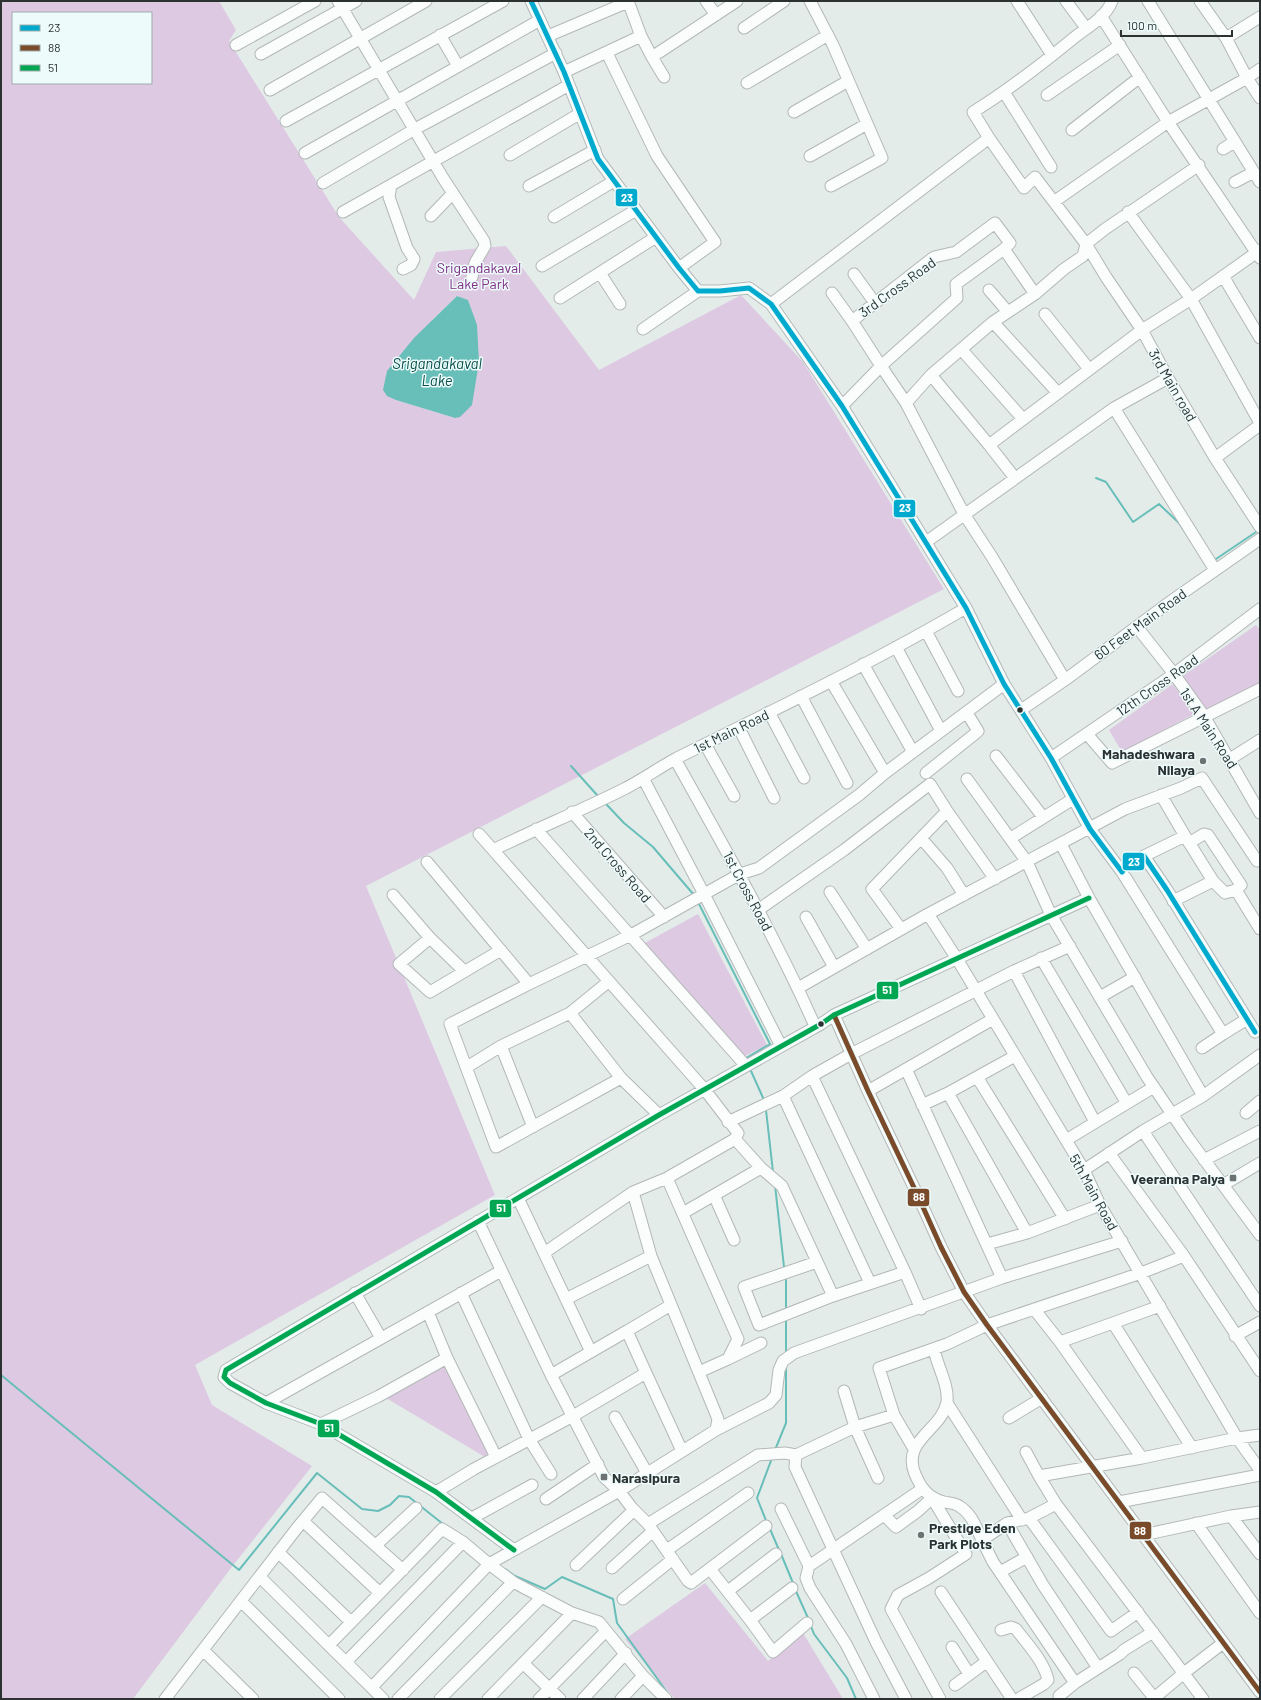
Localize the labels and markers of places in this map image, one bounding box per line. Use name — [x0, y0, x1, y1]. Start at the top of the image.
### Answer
unlabelled marker — [1015, 705, 1025, 715]
place label: Mahadeshwara Nilaya — [1102, 745, 1195, 778]
marker: Mahadeshwara Nilaya — [1198, 756, 1208, 766]
unlabelled marker — [816, 1019, 826, 1029]
place label: Veeranna Palya — [1131, 1170, 1225, 1187]
marker: Veeranna Palya — [1228, 1173, 1238, 1183]
place label: Narasipura — [612, 1469, 680, 1486]
marker: Narasipura — [599, 1472, 609, 1482]
place label: Prestige Eden Park Plots — [929, 1519, 1016, 1552]
marker: Prestige Eden Park Plots — [916, 1530, 926, 1540]

